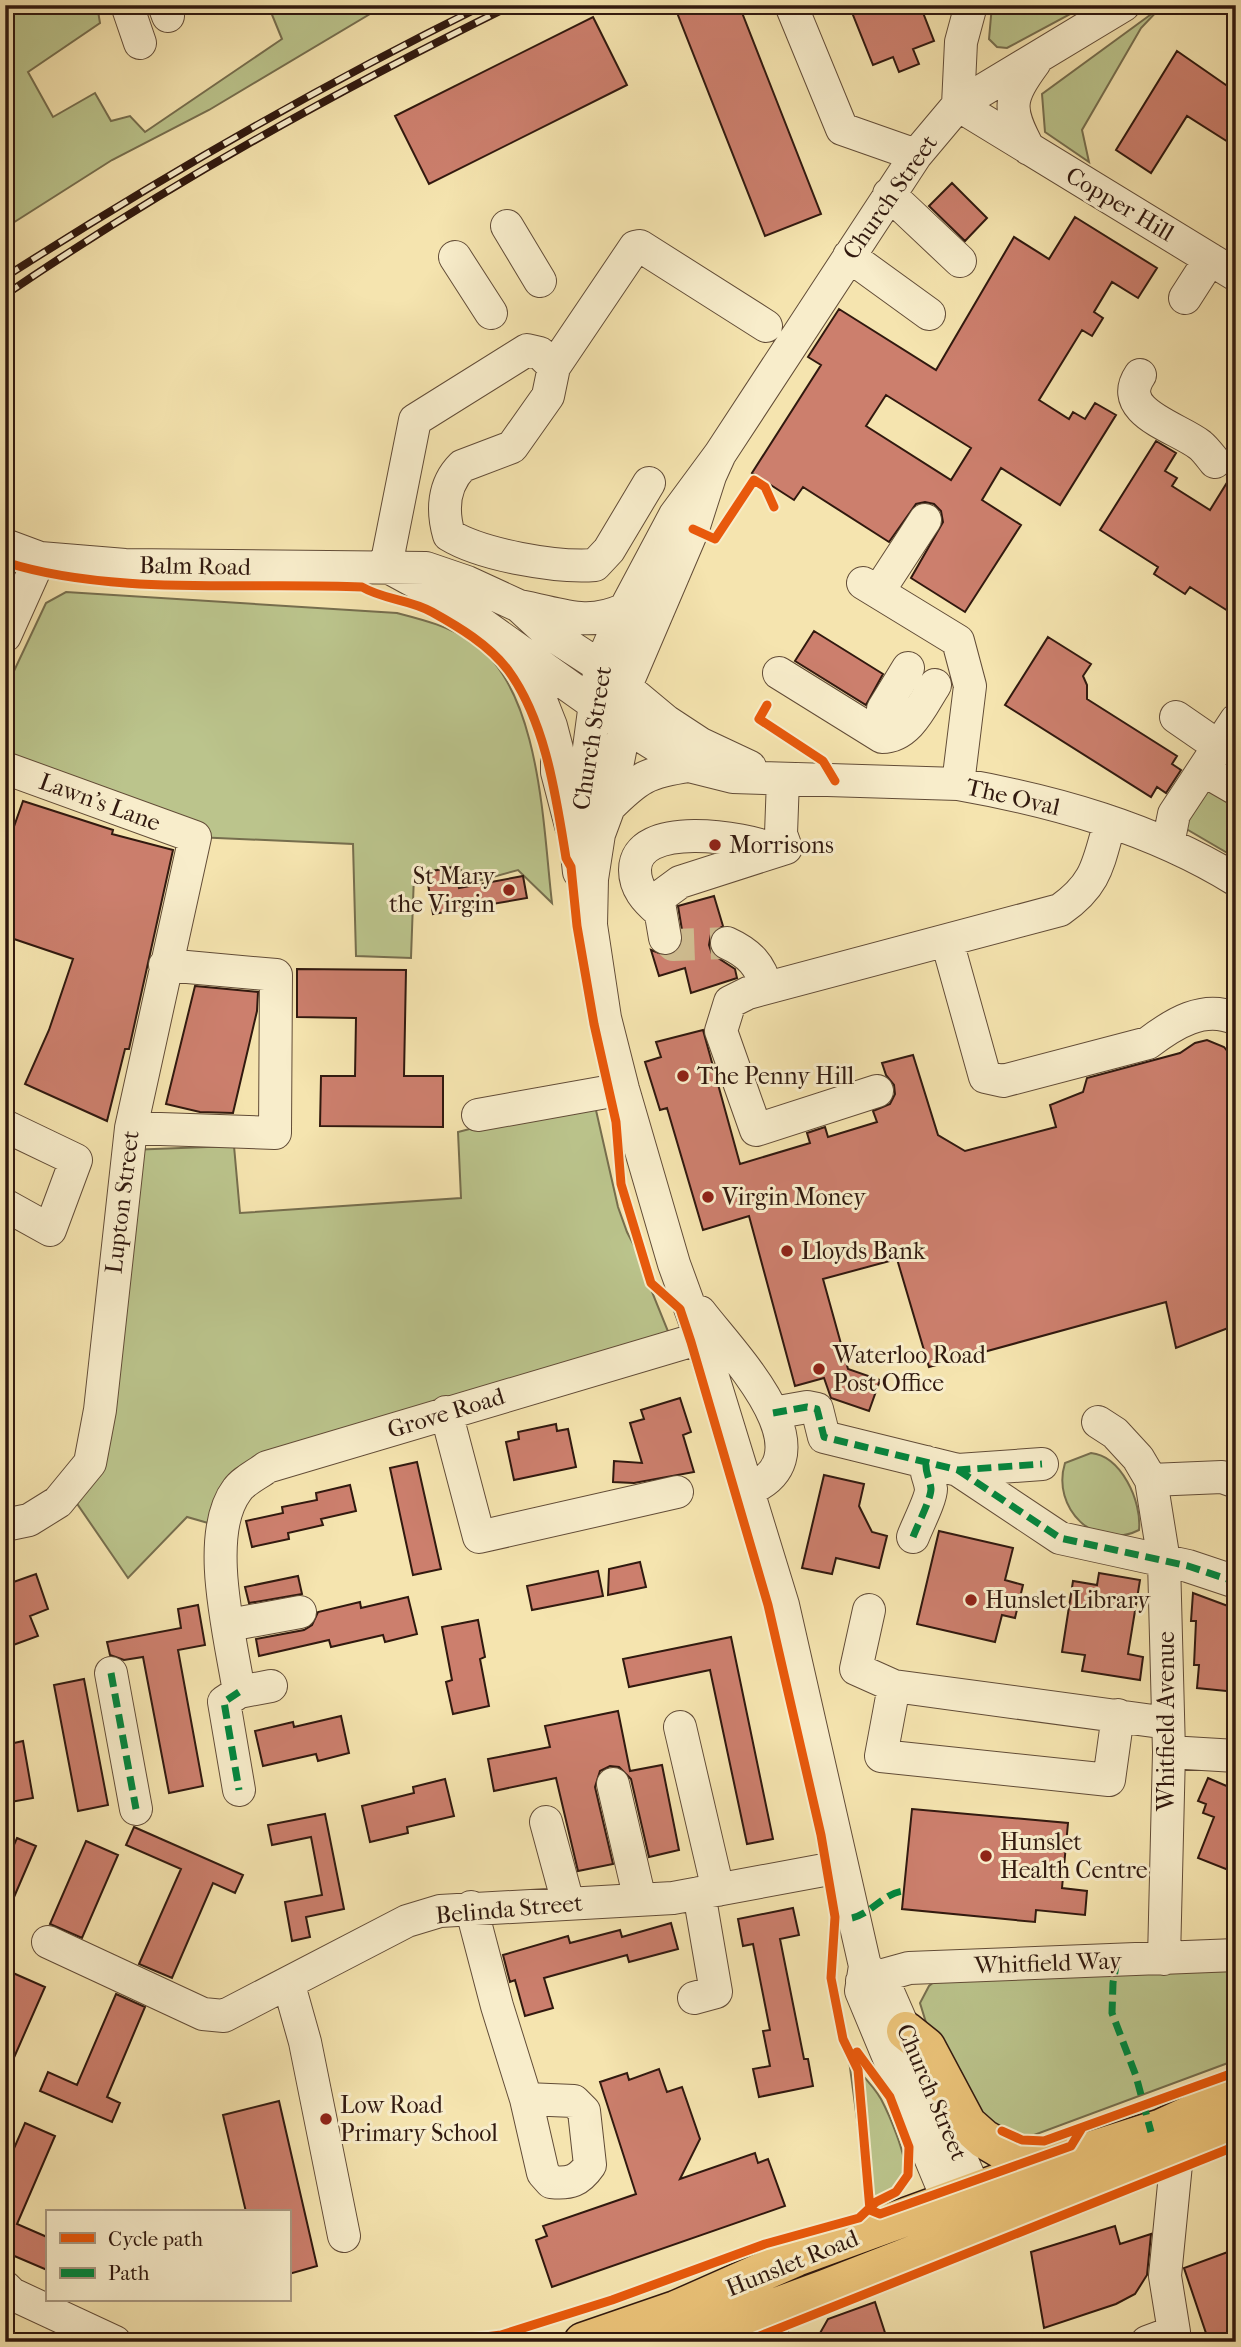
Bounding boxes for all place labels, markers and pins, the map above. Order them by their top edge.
place label: Morrisons [729,831,834,859]
marker: Morrisons [707,837,723,853]
place label: St Mary the Virgin [389,862,496,918]
marker: St Mary the Virgin [501,882,517,898]
place label: The Penny Hill [697,1062,855,1090]
marker: The Penny Hill [675,1068,691,1084]
place label: Virgin Money [721,1183,867,1211]
marker: Virgin Money [700,1189,716,1205]
place label: Lloyds Bank [801,1237,926,1265]
marker: Lloyds Bank [779,1243,795,1259]
place label: Waterloo Road Post Office [832,1341,987,1397]
marker: Waterloo Road Post Office [811,1361,827,1377]
place label: Hunslet Library [985,1586,1151,1614]
marker: Hunslet Library [963,1592,979,1608]
place label: Hunslet Health Centre [1000,1828,1148,1884]
marker: Hunslet Health Centre [978,1848,994,1864]
place label: Low Road Primary School [340,2091,498,2147]
marker: Low Road Primary School [318,2111,334,2127]

